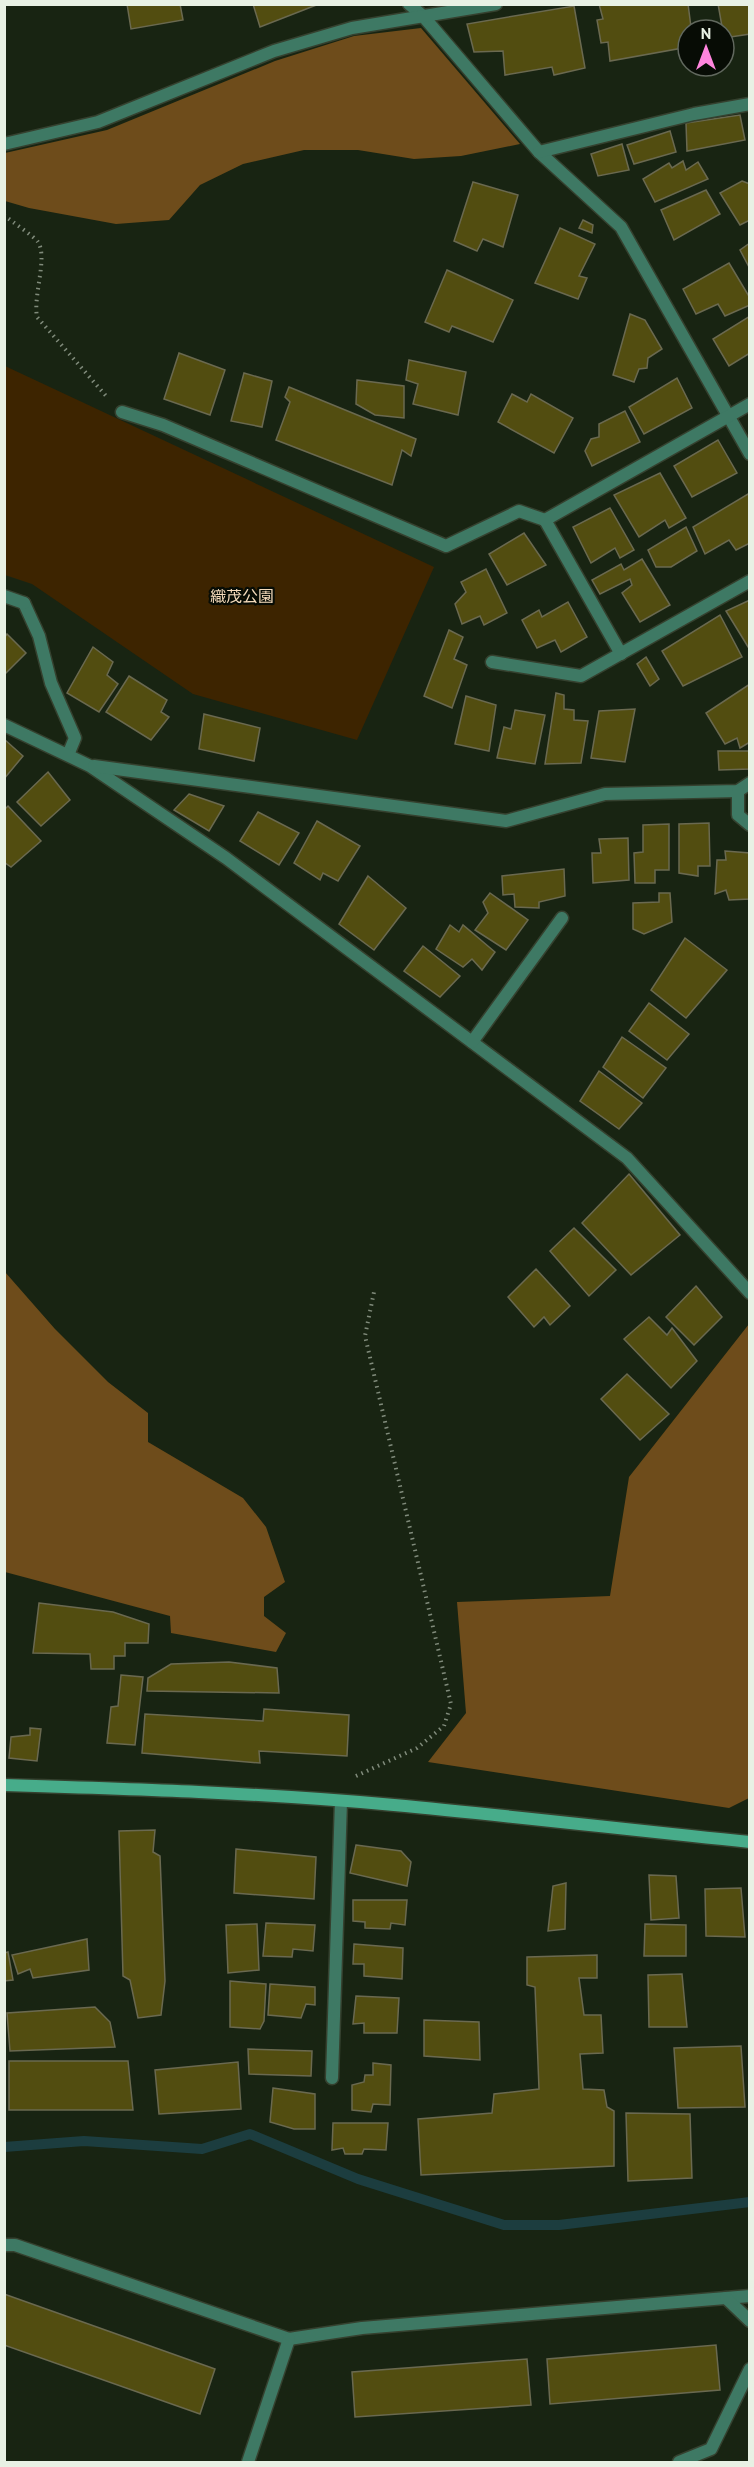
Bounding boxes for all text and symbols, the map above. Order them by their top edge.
north arrow [676,18,736,78]
text: N [701,23,711,43]
park label: 織茂公園 [210,586,274,606]

